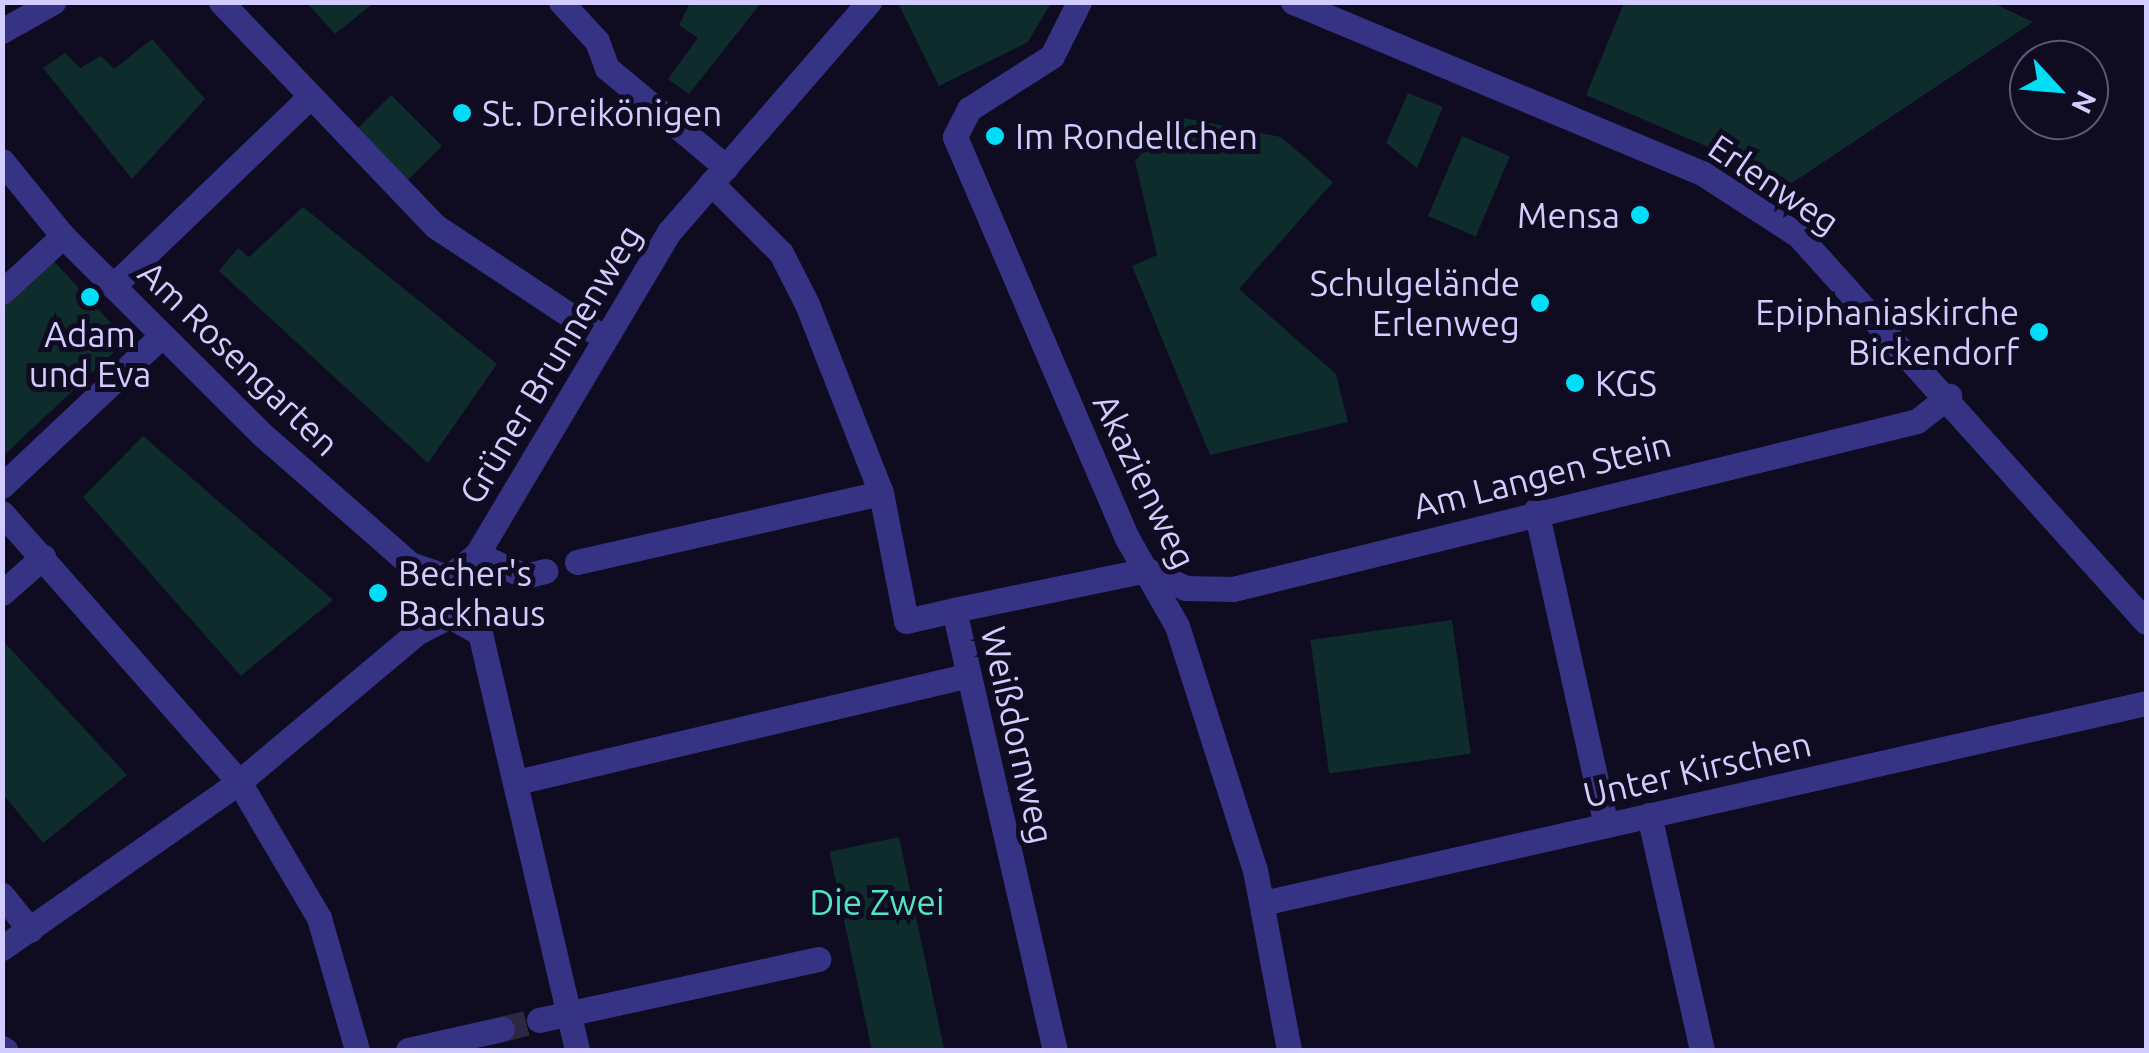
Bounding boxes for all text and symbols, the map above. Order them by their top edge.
north arrow [2009,40,2109,140]
text: N [2066,86,2103,119]
place label: St. Dreikönigen [482,92,722,134]
marker: St. Dreikönigen [451,102,473,124]
place label: Im Rondellchen [1015,115,1258,157]
marker: Im Rondellchen [984,125,1006,147]
street label: Erlenweg [1701,125,1847,243]
place label: Mensa [1517,194,1620,236]
marker: Mensa [1629,204,1651,226]
street label: Grüner Brunnenweg [450,217,650,511]
street label: Am Rosengarten [130,252,348,464]
place label: Schulgelände Erlenweg [1310,262,1520,344]
marker: Adam und Eva [79,286,101,308]
place label: Epiphaniaskirche Bickendorf [1755,291,2019,373]
marker: Schulgelände Erlenweg [1529,292,1551,314]
place label: Adam und Eva [29,313,151,395]
marker: Epiphaniaskirche Bickendorf [2028,321,2050,343]
place label: KGS [1595,362,1657,404]
marker: KGS [1564,372,1586,394]
street label: Akazienweg [1085,387,1205,575]
street label: Am Langen Stein [1409,423,1675,527]
place label: Becher's Backhaus [398,552,545,634]
marker: Becher's Backhaus [367,582,389,604]
street label: Weißdornweg [973,622,1063,848]
street label: Unter Kirschen [1579,722,1815,816]
park label: Die Zwei [810,881,944,923]

